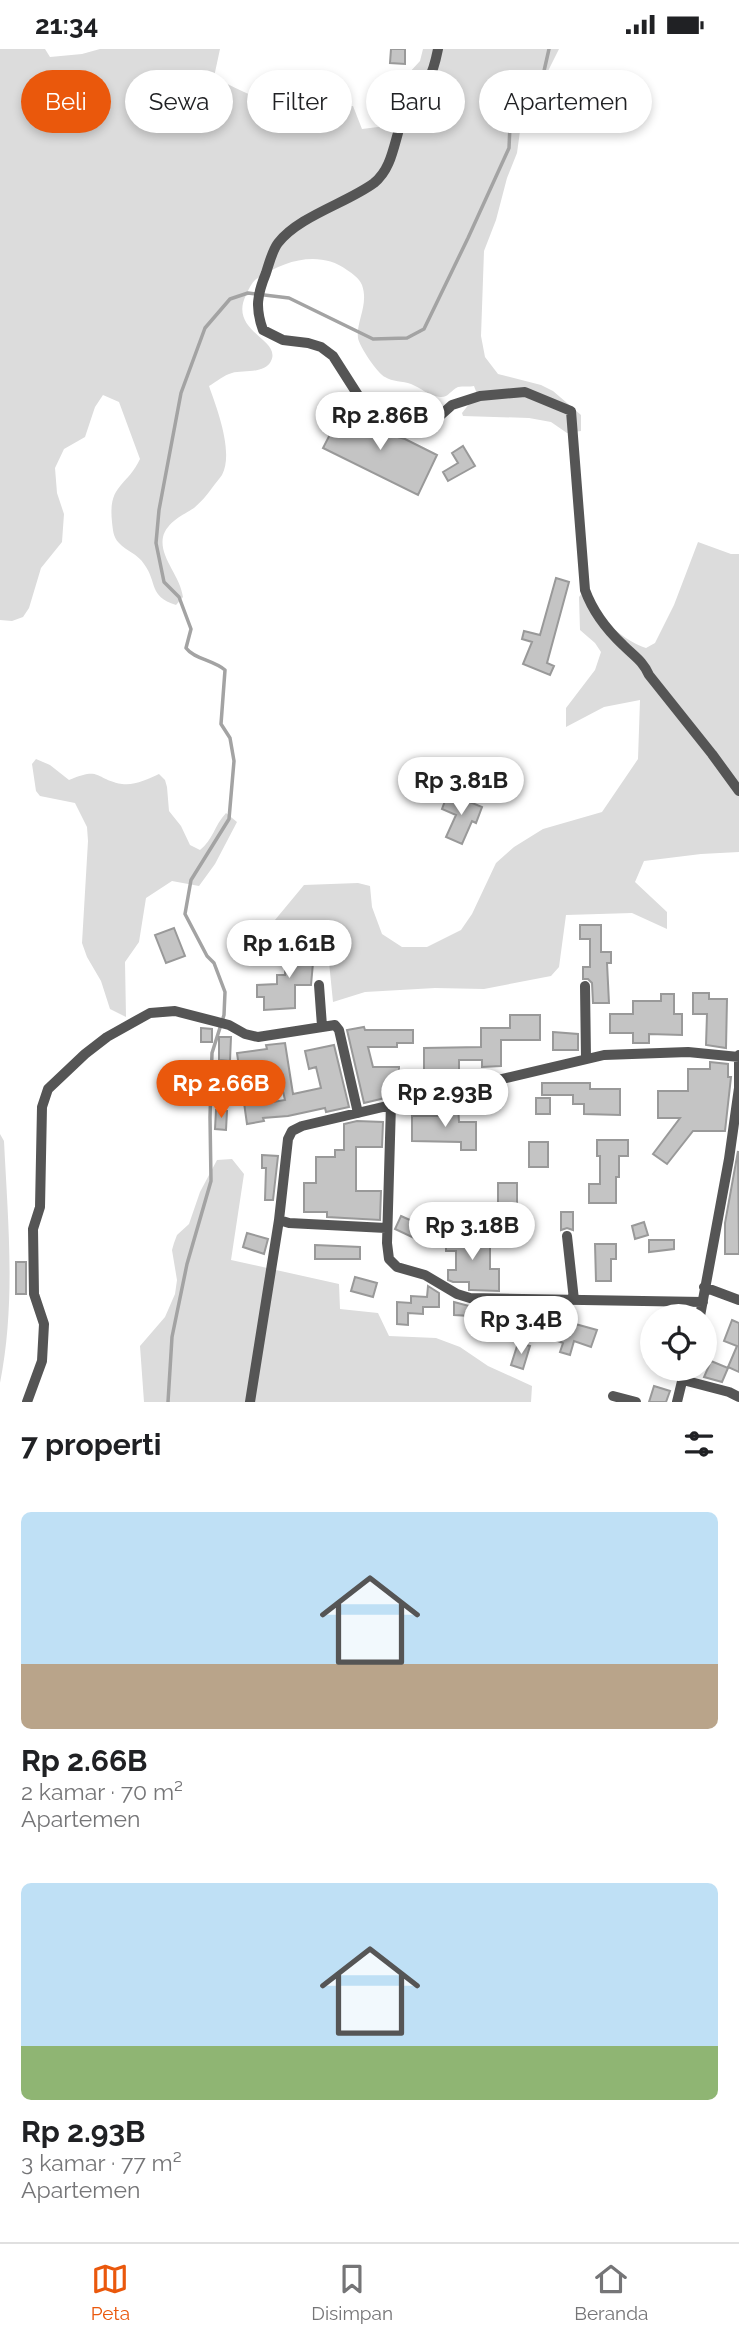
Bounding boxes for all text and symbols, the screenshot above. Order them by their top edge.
text: 21:34 [35,10,98,40]
chip: Beli [21,70,111,133]
chip: Sewa [125,70,233,133]
chip: Filter [247,70,352,133]
chip: Baru [366,70,465,133]
chip: Apartemen [479,70,652,133]
pin: Rp 2.86B [308,393,452,452]
text: Rp 2.86B [332,401,428,428]
pin: Rp 3.81B [389,757,533,817]
text: Rp 3.81B [414,766,508,793]
pin: Rp 1.61B [217,921,361,980]
text: Rp 1.61B [243,929,335,956]
pin: Rp 2.66B [149,1061,293,1120]
text: Rp 2.66B [173,1069,270,1096]
pin: Rp 2.93B [373,1069,517,1129]
text: Rp 2.93B [397,1078,493,1105]
pin: Rp 3.18B [400,1203,544,1262]
text: Rp 3.18B [425,1211,519,1238]
pin: Rp 3.4B [456,1297,586,1356]
map controls [640,1304,717,1381]
button: locate [640,1304,717,1381]
text: Rp 3.4B [480,1305,562,1332]
icon: filters [680,1425,718,1463]
text: 7 properti [21,1427,161,1462]
icon: home [307,1557,433,1683]
text: Rp 2.66B [21,1743,148,1778]
text: 2 kamar · 70 m² [21,1778,183,1805]
text: Apartemen [21,1805,140,1832]
icon: home [307,1928,433,2054]
text: Rp 2.93B [21,2114,146,2149]
text: 3 kamar · 77 m² [21,2149,182,2176]
text: Apartemen [21,2176,140,2203]
tab: Peta [91,2260,130,2324]
tab: Disimpan [311,2260,393,2324]
tab: Beranda [574,2260,648,2324]

